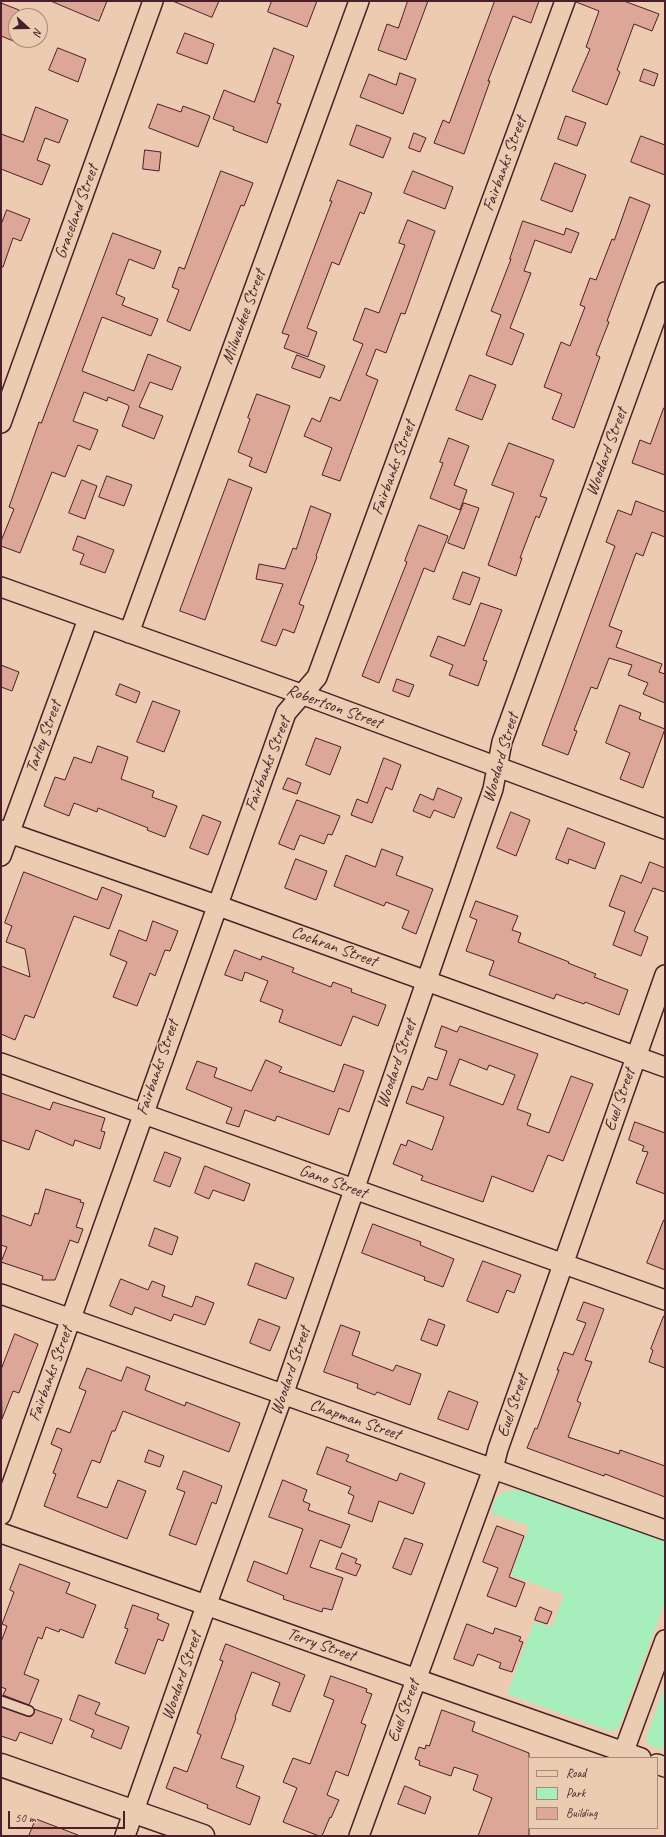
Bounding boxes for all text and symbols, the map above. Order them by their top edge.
north arrow [8,8,48,48]
text: N [31,26,46,38]
street label: Fairbanks Street [478,114,532,214]
street label: Graceland Street [51,162,103,262]
street label: Milwaukee Street [218,267,270,367]
street label: Woodard Street [582,405,632,499]
street label: Fairbanks Street [367,418,421,518]
street label: Robertson Street [283,680,385,734]
street label: Tarley Street [22,698,66,776]
street label: Woodard Street [479,711,523,805]
street label: Fairbanks Street [241,714,295,814]
street label: Cochran Street [288,922,380,972]
street label: Woodard Street [372,1017,422,1111]
street label: Fairbanks Street [132,1018,184,1118]
street label: Euel Street [600,1066,640,1134]
street label: Gano Street [296,1160,370,1204]
street label: Fairbanks Street [24,1324,78,1424]
street label: Woodard Street [266,1324,316,1418]
street label: Euel Street [493,1372,533,1440]
street label: Chapman Street [307,1395,403,1445]
street label: Terry Street [284,1624,358,1666]
street label: Woodard Street [157,1629,207,1723]
street label: Euel Street [383,1677,425,1745]
legend [528,1757,658,1829]
text: Road [566,1765,586,1781]
text: Park [566,1785,585,1801]
scale bar [10,1803,127,1829]
text: Building [566,1805,598,1821]
text: 50 m [15,1810,35,1826]

